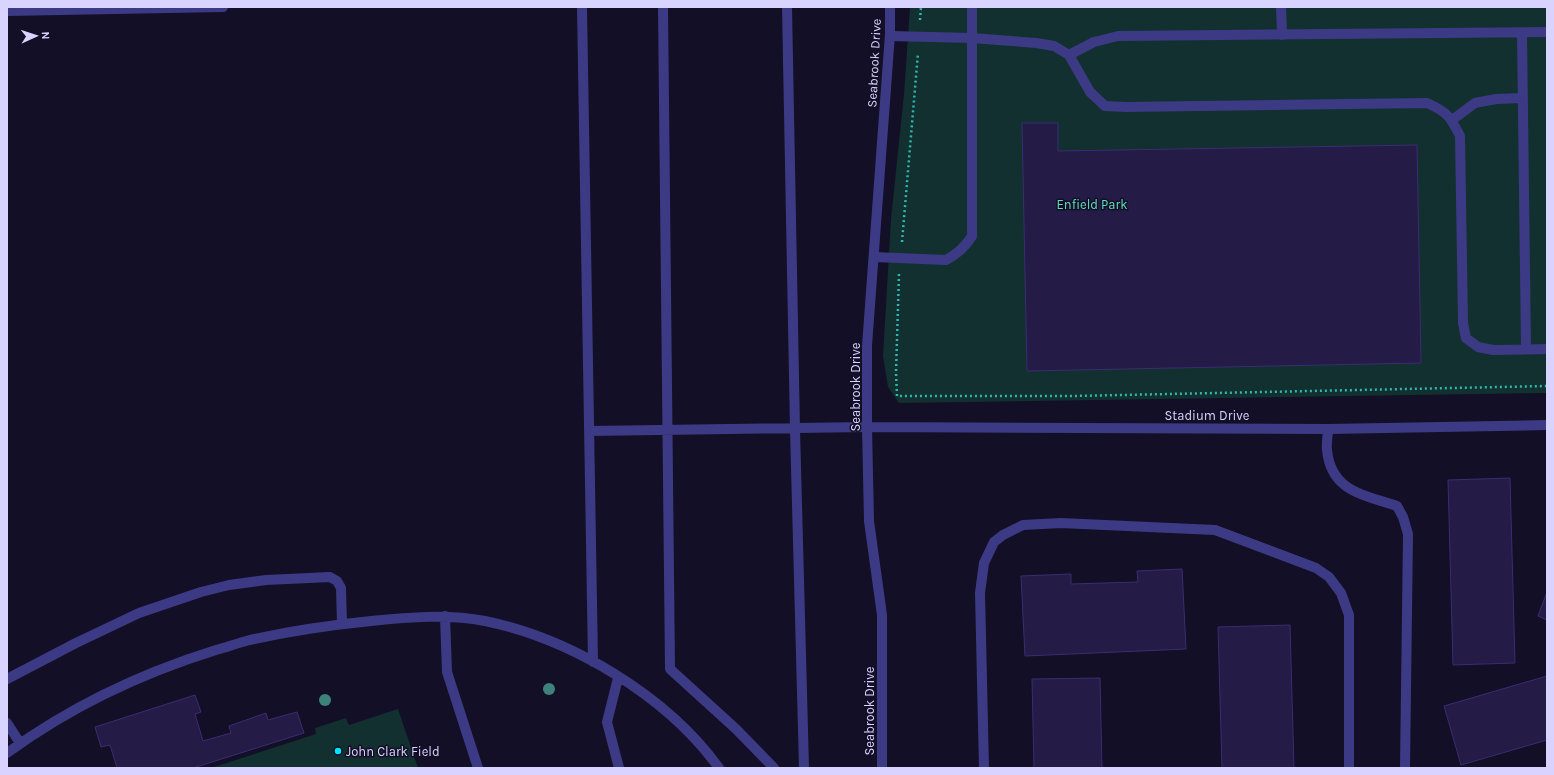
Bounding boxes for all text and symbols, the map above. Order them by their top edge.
north arrow [16,16,56,56]
street label: Seabrook Drive [864,18,884,108]
text: N [39,31,52,40]
park label: Enfield Park [1057,197,1127,212]
street label: Seabrook Drive [848,342,863,432]
street label: Stadium Drive [1165,408,1250,423]
street label: Seabrook Drive [862,666,877,756]
place label: John Clark Field [346,744,440,759]
marker: John Clark Field [333,746,343,756]

